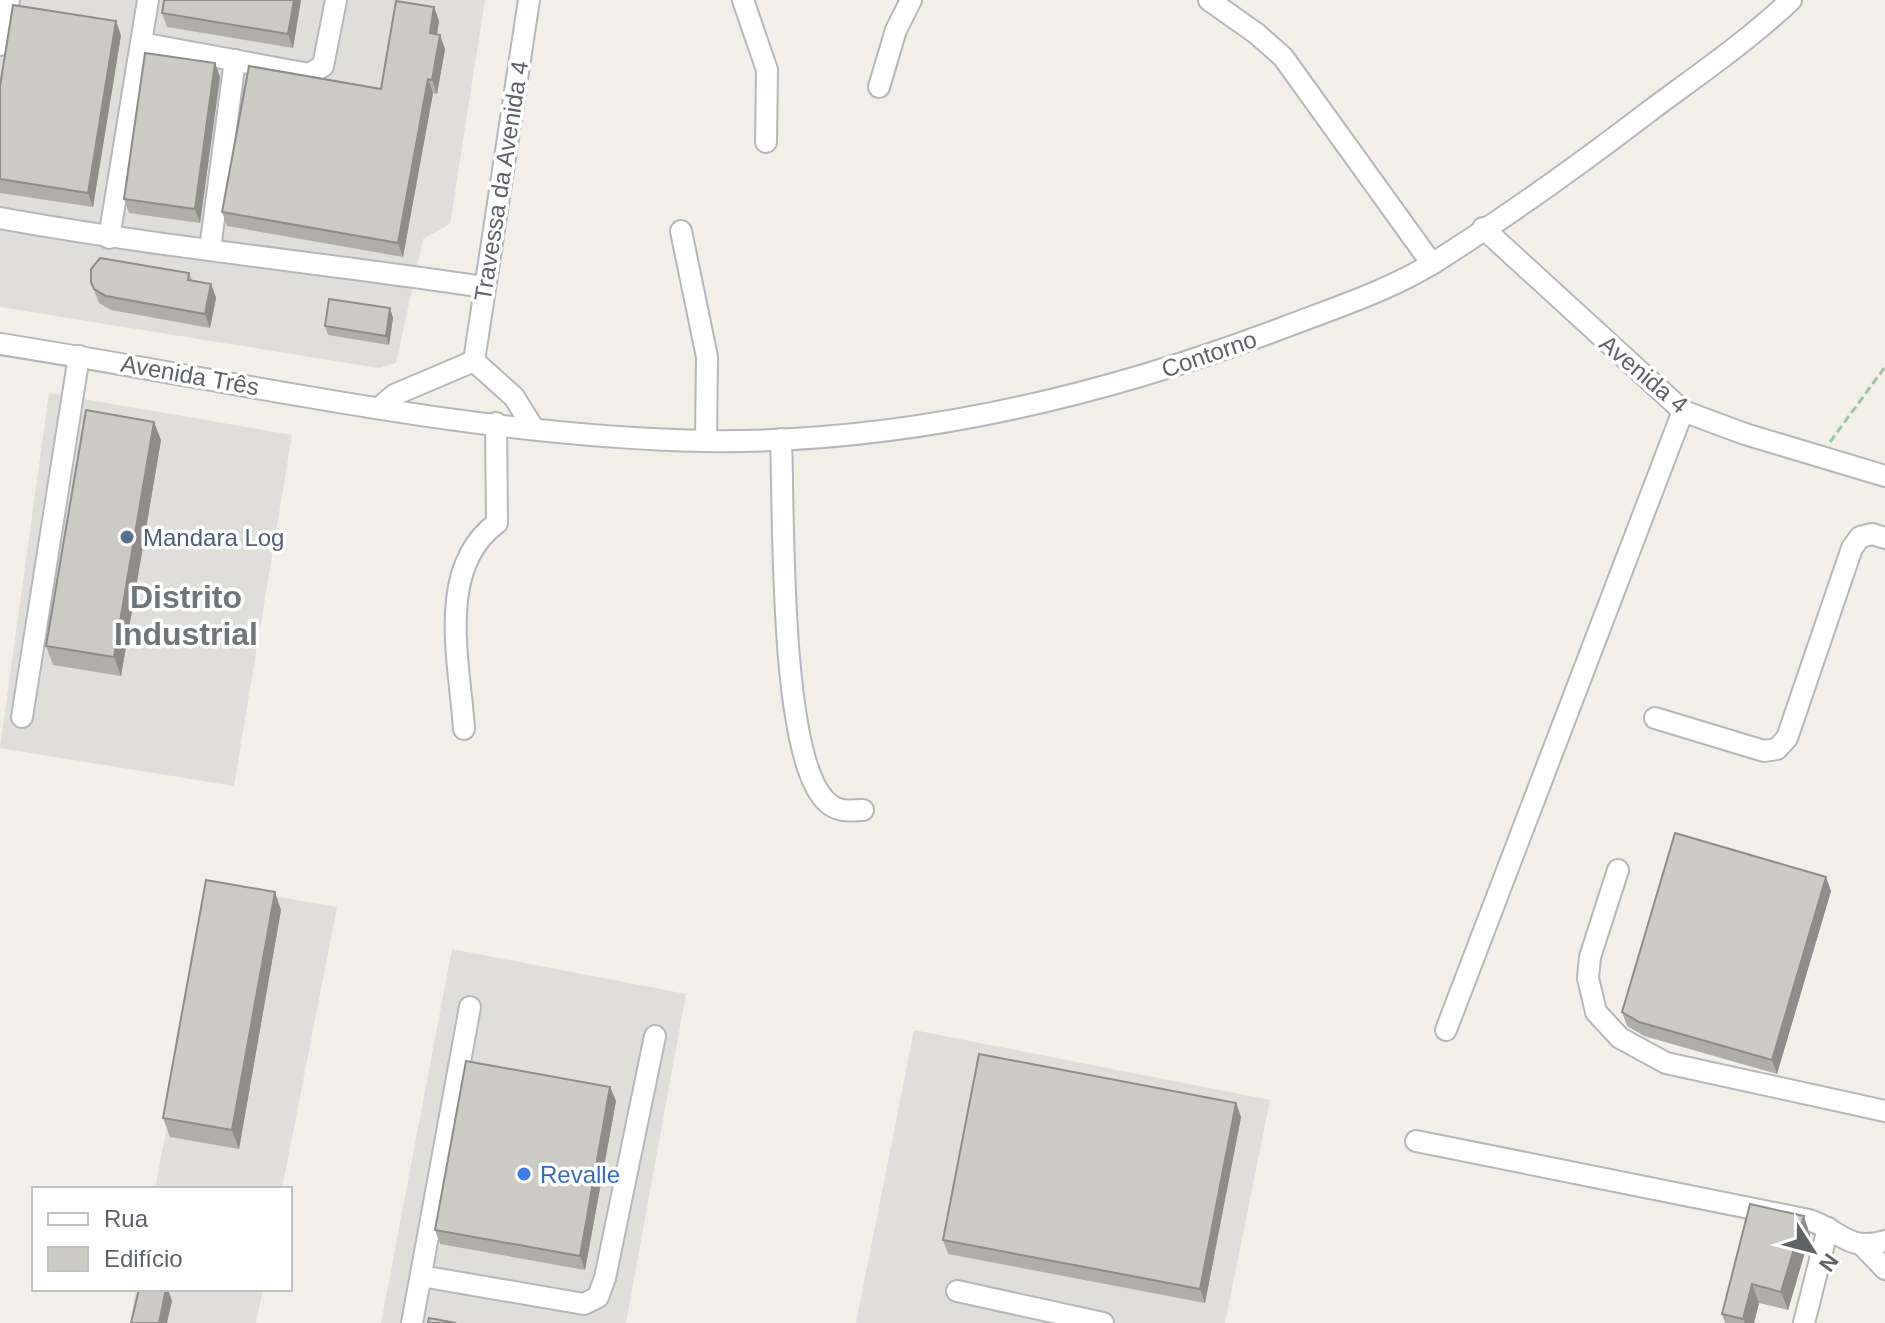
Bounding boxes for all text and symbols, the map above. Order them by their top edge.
street label: Travessa da Avenida 4 [469,59,533,303]
street label: Contorno [1158,325,1260,383]
street label: Avenida 4 [1595,329,1693,419]
street label: Avenida Três [119,350,261,400]
place label: Mandara Log [143,524,284,551]
marker: Mandara Log [118,528,136,546]
district label: Distrito Industrial [114,579,258,652]
place label: Revalle [540,1161,620,1188]
marker: Revalle [515,1165,533,1183]
legend [32,1187,292,1291]
text: Rua [104,1205,149,1232]
north arrow [1773,1211,1853,1291]
text: Edifício [104,1245,183,1272]
text: N [1814,1249,1844,1276]

